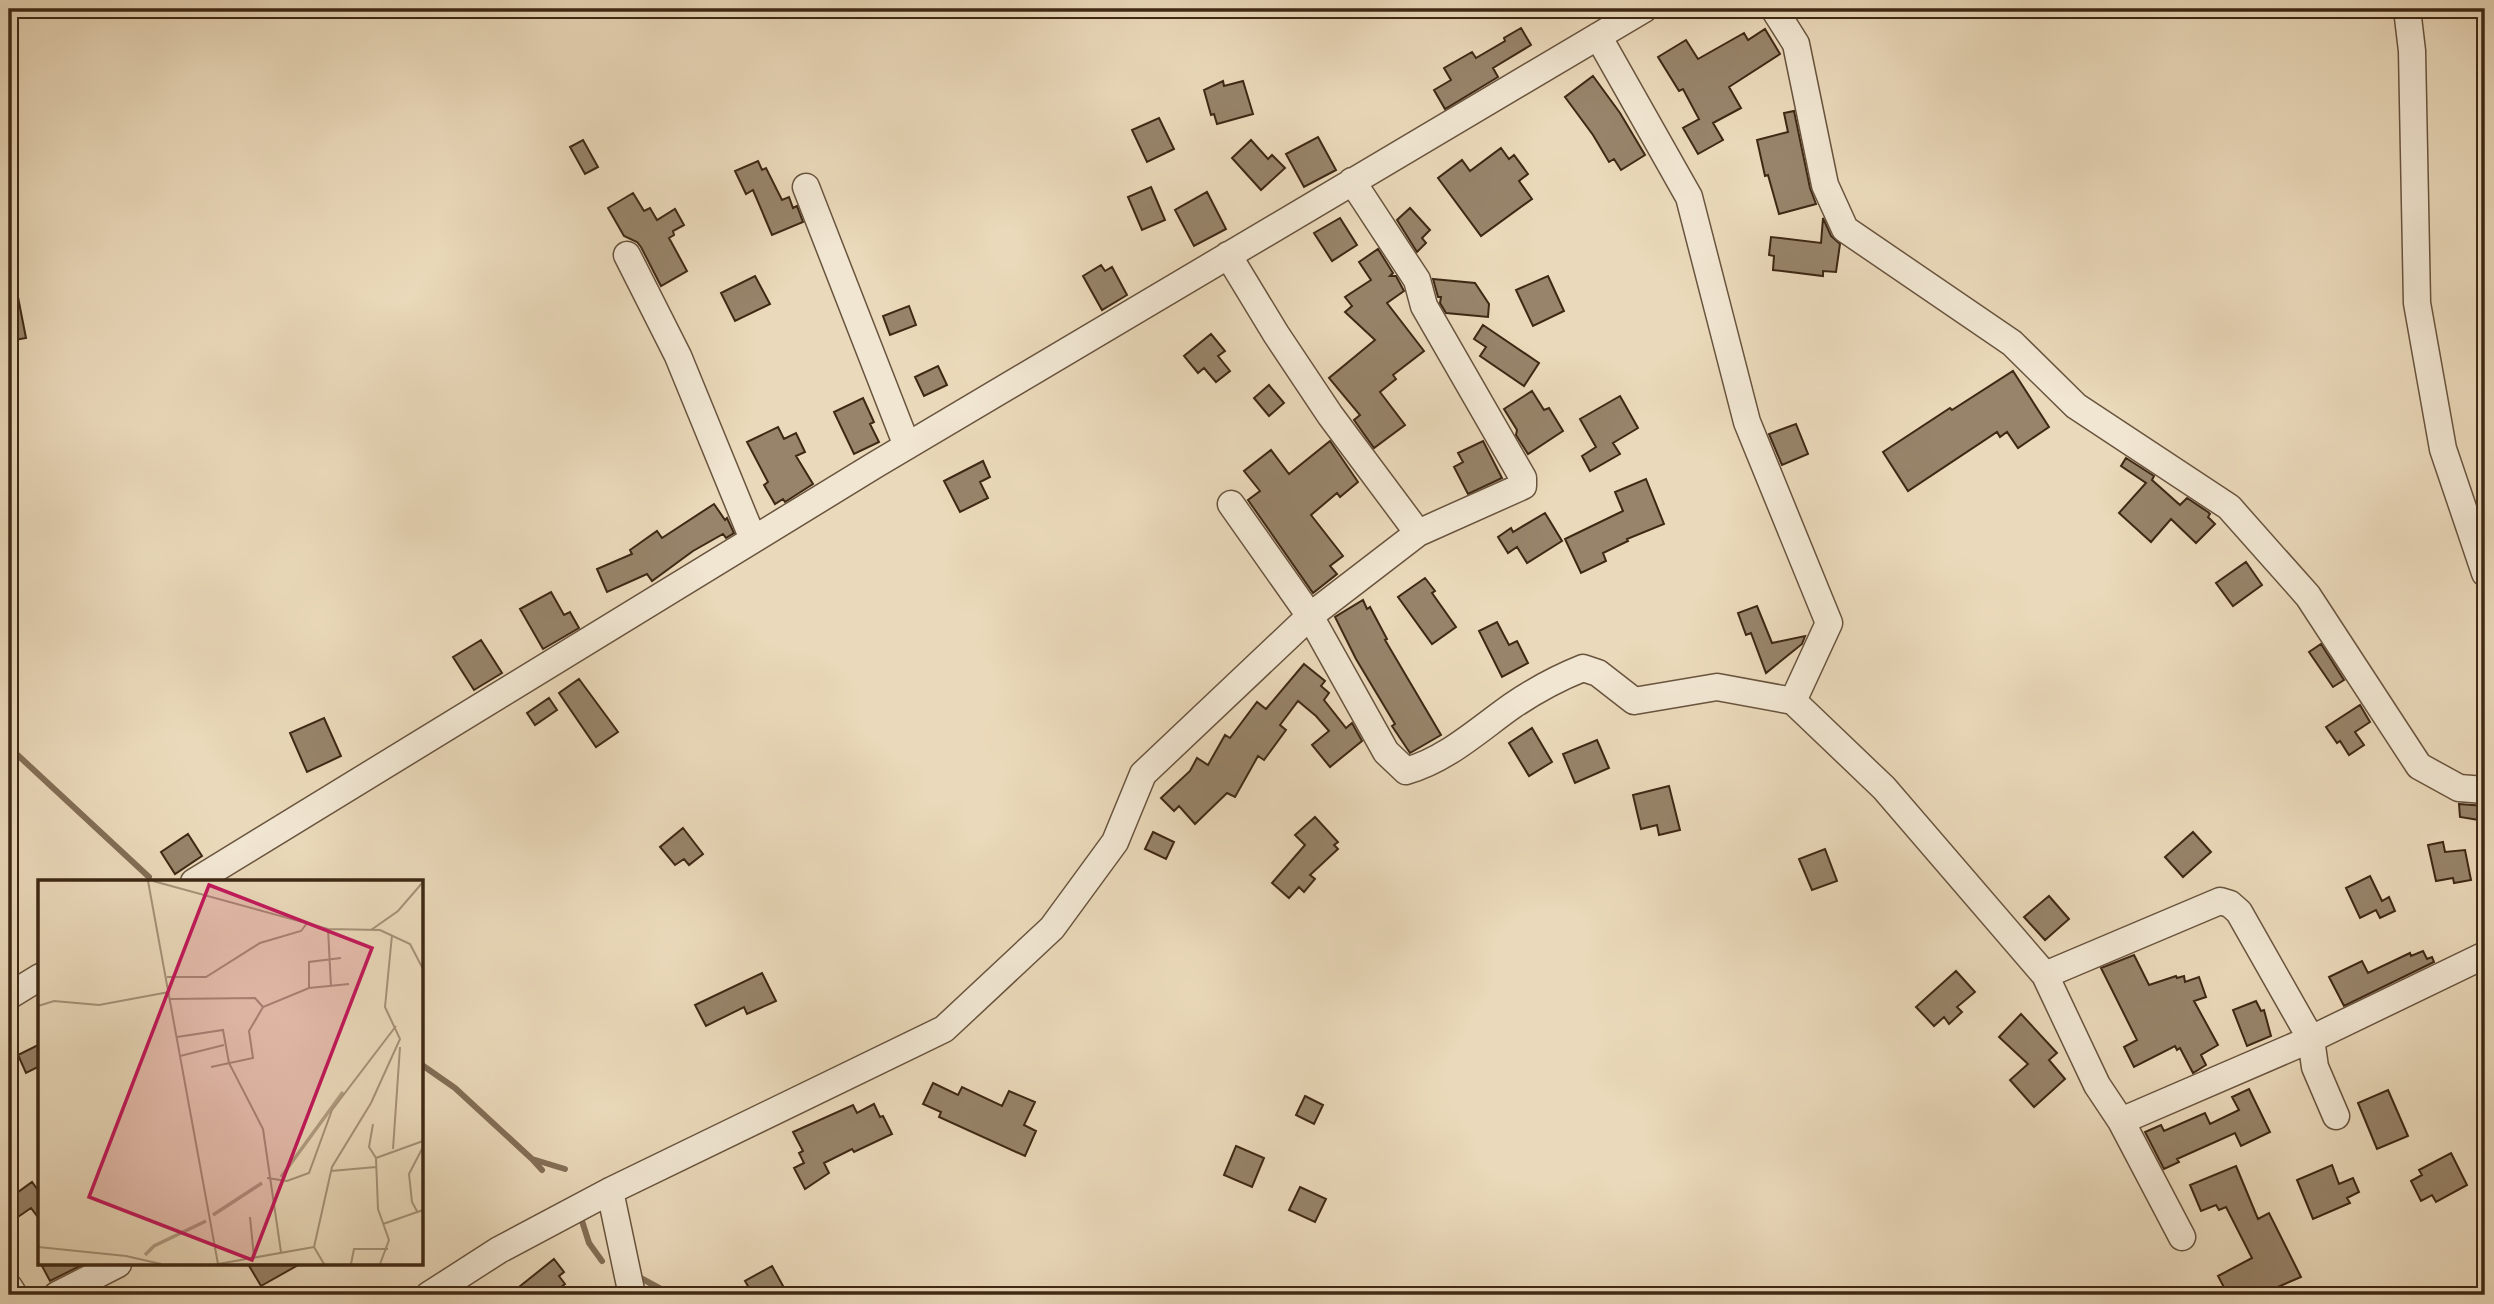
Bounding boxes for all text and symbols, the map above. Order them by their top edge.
inset map [38,880,424,1266]

